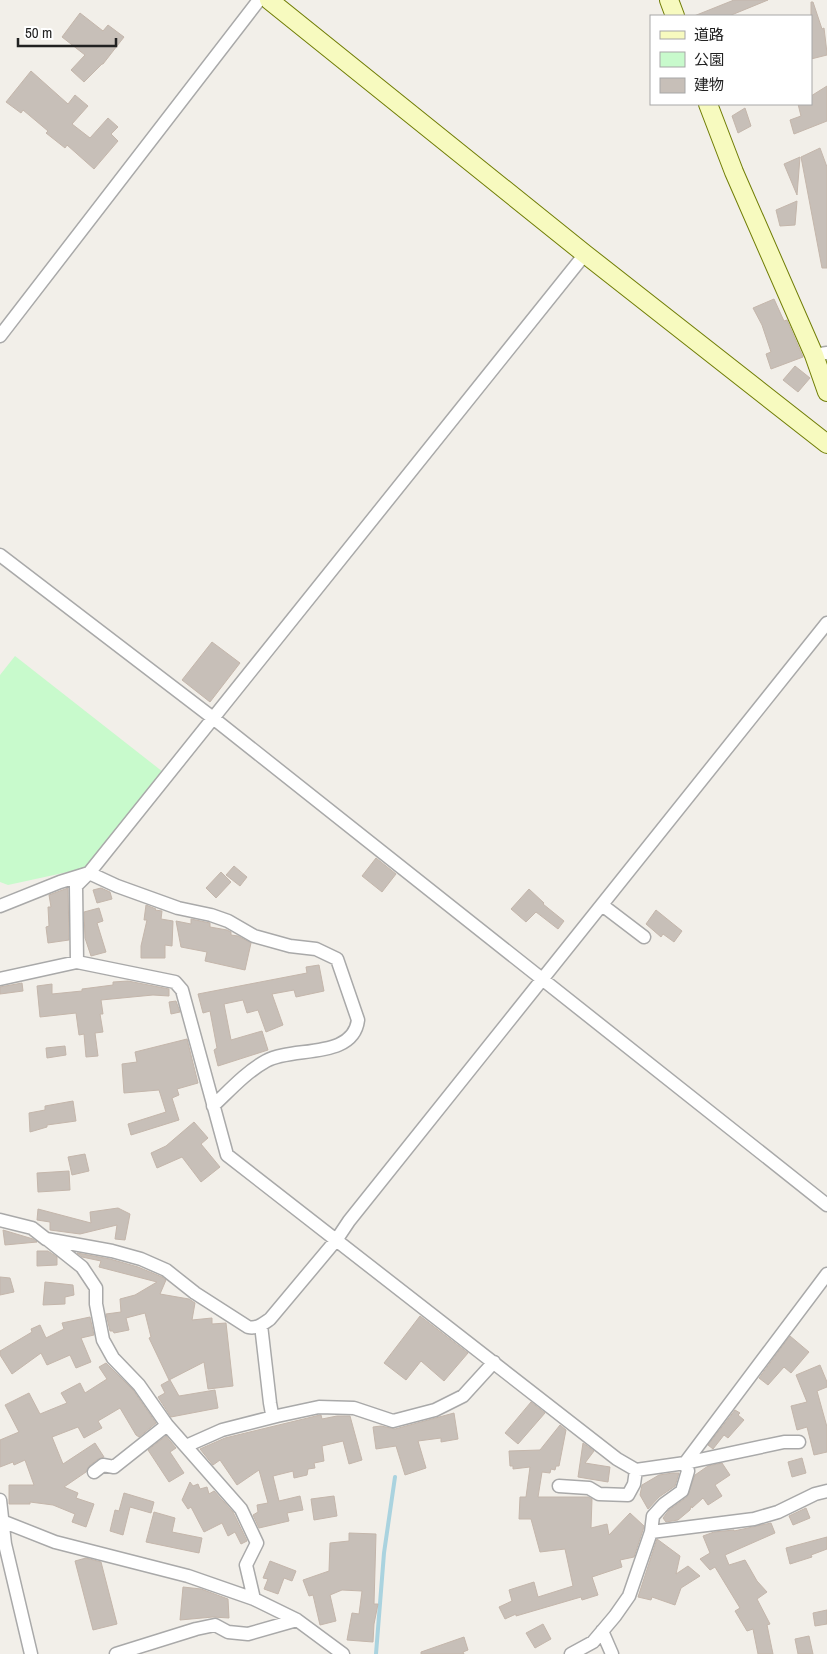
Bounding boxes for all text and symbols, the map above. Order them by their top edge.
scale bar [18,15,115,47]
legend [650,15,812,105]
text: 50 m [25,22,52,43]
text: 道路 [694,24,724,45]
text: 公園 [694,49,724,70]
text: 建物 [694,74,724,95]

